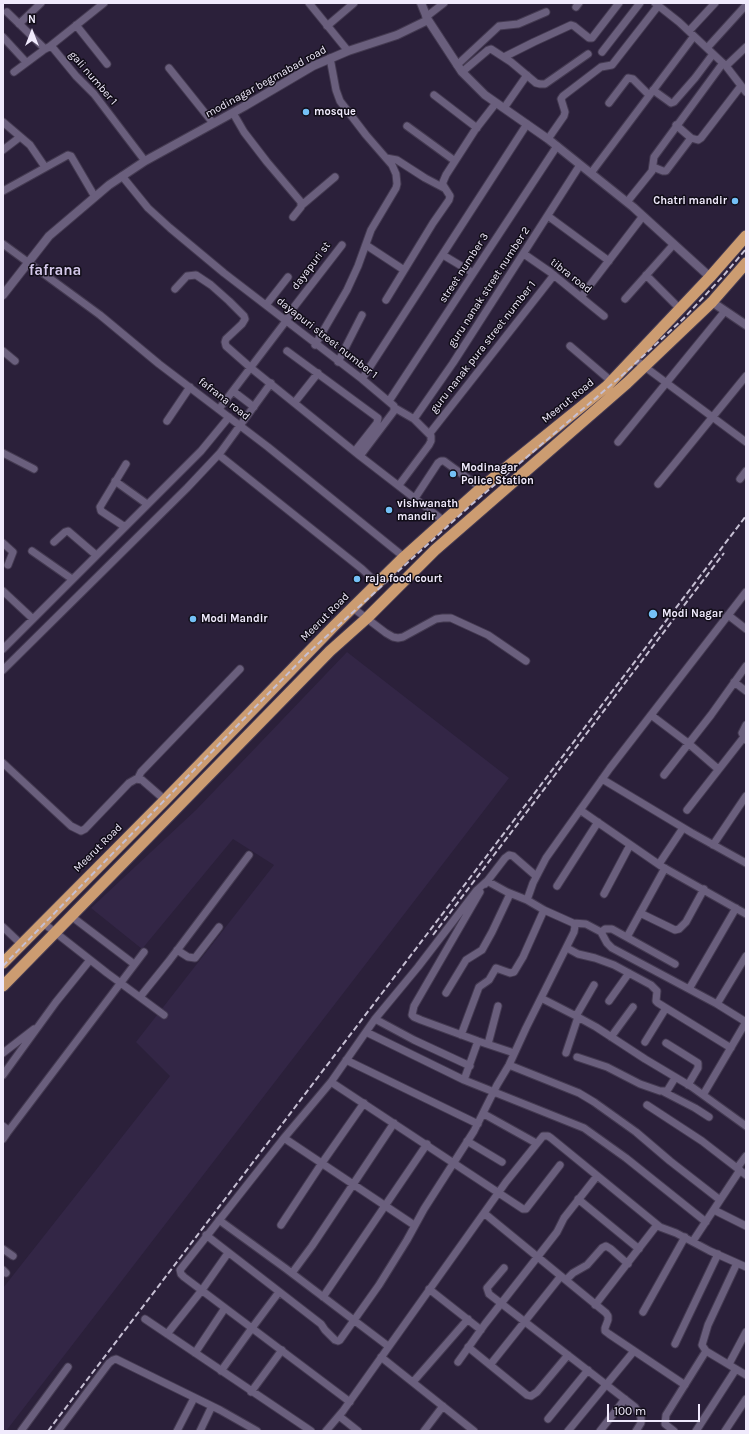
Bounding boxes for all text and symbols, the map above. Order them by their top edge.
north arrow [12,12,52,52]
text: N [28,13,36,26]
street label: modinagar begmabad road [203,43,329,121]
street label: gali number 1 [66,48,120,108]
place label: mosque [314,105,356,119]
marker: mosque [301,107,311,117]
place label: Chatri mandir [653,194,727,208]
marker: Chatri mandir [730,196,740,206]
street label: guru nanak street number 2 [445,224,533,350]
street label: street number 3 [436,231,492,305]
street label: dayapuri st [289,239,333,293]
street label: tibra road [548,256,594,296]
district label: fafrana [29,262,81,280]
street label: guru nanak pura street number 1 [427,278,539,416]
street label: dayapuri street number 1 [274,294,380,382]
street label: fafrana road [196,375,252,423]
street label: Meerut Road [539,376,597,426]
place label: Modinagar Police Station [461,461,534,487]
marker: Modinagar Police Station [448,469,458,479]
place label: vishwanath mandir [397,497,458,523]
marker: vishwanath mandir [384,505,394,515]
place label: raja food court [365,572,442,586]
marker: raja food court [352,574,362,584]
street label: Meerut Road [298,590,352,644]
place label: Modi Nagar [662,607,722,621]
marker: Modi Nagar [647,608,659,620]
place label: Modi Mandir [201,612,268,626]
marker: Modi Mandir [188,614,198,624]
street label: Meerut Road [71,821,125,875]
scale bar [609,1396,702,1422]
text: 100 m [614,1404,646,1418]

